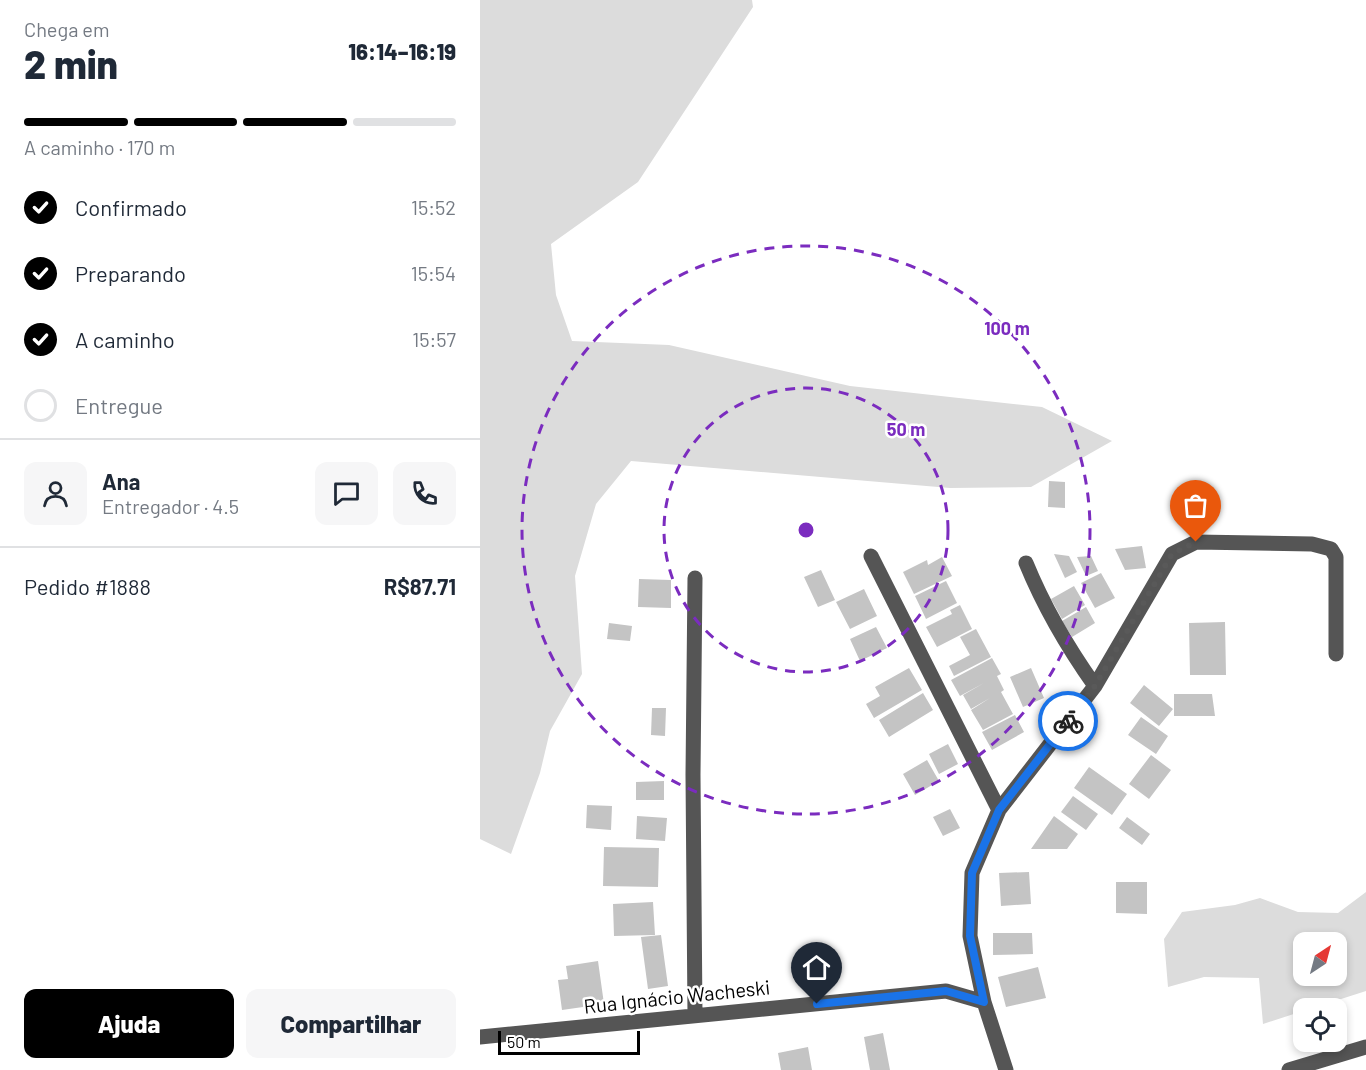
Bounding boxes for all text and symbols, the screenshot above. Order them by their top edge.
text: Chega em [24,17,110,41]
text: 16:14–16:19 [348,38,456,64]
text: 2 min [24,40,118,87]
text: A caminho · 170 m [24,135,175,159]
icon: check [24,191,57,224]
text: Confirmado [75,194,187,220]
text: 15:52 [411,195,456,219]
icon: check [24,257,57,290]
text: Preparando [75,260,186,286]
text: 15:54 [411,261,456,285]
text: 100 m [984,317,1030,339]
icon: check [24,323,57,356]
text: A caminho [75,326,175,352]
text: 15:57 [412,327,456,351]
text: Entregue [75,392,163,418]
text: 50 m [887,418,925,440]
button: person [24,462,87,525]
button: chat [315,462,378,525]
button: phone [393,462,456,525]
text: Ana [102,468,140,494]
pin [1170,480,1221,542]
icon: bag [1179,489,1212,522]
text: Entregador · 4.5 [102,494,239,518]
centre of rings [796,520,816,540]
text: Pedido #1888 [24,573,151,599]
text: R$87.71 [384,573,456,599]
courier [1038,691,1098,751]
icon: bike [1052,705,1085,738]
north arrow [1293,932,1347,986]
map controls [1293,932,1347,1052]
pin [791,942,842,1004]
icon: home [800,951,833,984]
street label: Rua Ignácio Wacheski [582,974,771,1018]
button: Ajuda [24,989,234,1058]
button: Compartilhar [246,989,456,1058]
button: locate [1293,998,1347,1052]
scale bar [498,1028,640,1056]
text: 50 m [507,1032,541,1051]

